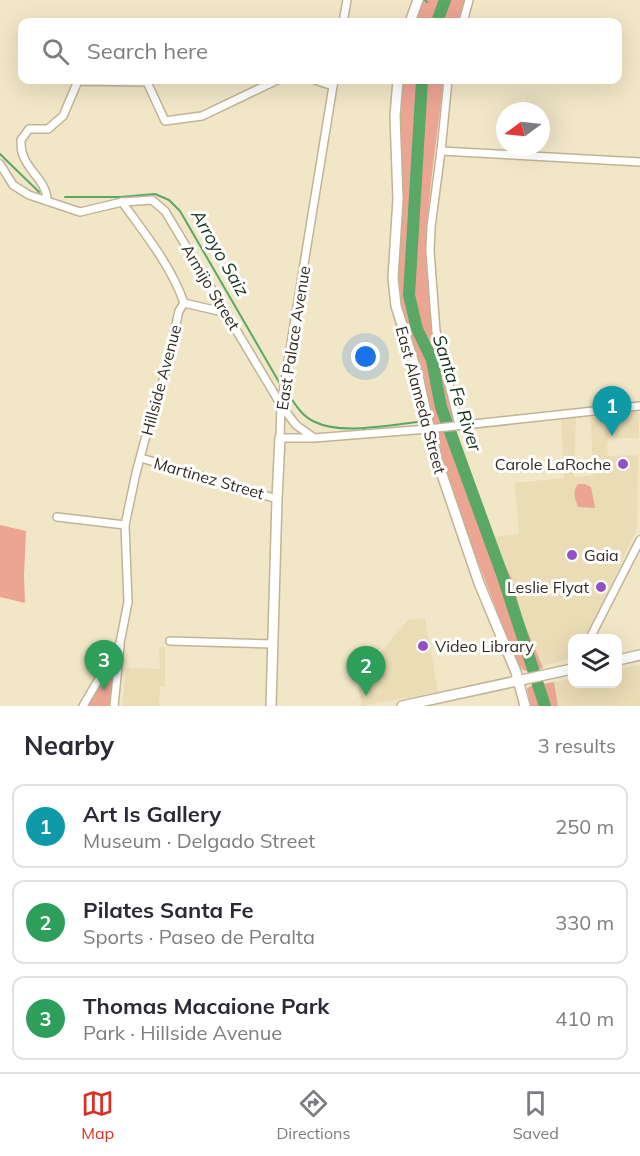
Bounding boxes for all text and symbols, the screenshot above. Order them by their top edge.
search box [18,18,622,84]
icon: search [39,35,72,68]
text: Search here [87,37,208,65]
north arrow [496,102,550,156]
water label: Arroyo Saiz [186,204,255,301]
street label: Armijo Street [178,240,245,334]
street label: East Palace Avenue [272,264,314,412]
street label: Hillside Avenue [137,323,185,437]
street label: East Alameda Street [392,324,450,476]
water label: Santa Fe River [428,332,488,455]
your location [351,342,380,371]
pin: 1 [592,386,632,436]
street label: Martinez Street [152,453,267,503]
place label: Carole LaRoche [495,454,611,474]
marker: Carole LaRoche [616,457,630,471]
place label: Gaia [584,545,619,565]
marker: Gaia [565,548,579,562]
place label: Leslie Flyat [507,577,589,597]
marker: Leslie Flyat [594,580,608,594]
map controls [568,634,622,688]
button: layers [568,634,622,688]
place label: Video Library [435,636,534,656]
marker: Video Library [416,639,430,653]
pin: 3 [84,640,124,690]
pin: 2 [346,646,386,696]
text: Nearby [24,729,114,762]
text: 3 results [538,733,616,758]
text: Art Is Gallery [83,800,221,828]
text: 1 [40,814,52,839]
text: 250 m [555,814,614,839]
text: Museum · Delgado Street [83,828,315,853]
text: Pilates Santa Fe [83,896,253,924]
text: 2 [40,910,52,935]
text: 330 m [555,910,614,935]
text: Sports · Paseo de Peralta [83,924,315,949]
text: Thomas Macaione Park [83,992,330,1020]
text: 3 [40,1006,52,1031]
text: 410 m [555,1006,614,1031]
text: Park · Hillside Avenue [83,1020,282,1045]
tab: Map [81,1087,114,1143]
tab: Directions [276,1087,350,1143]
tab: Saved [513,1087,559,1143]

